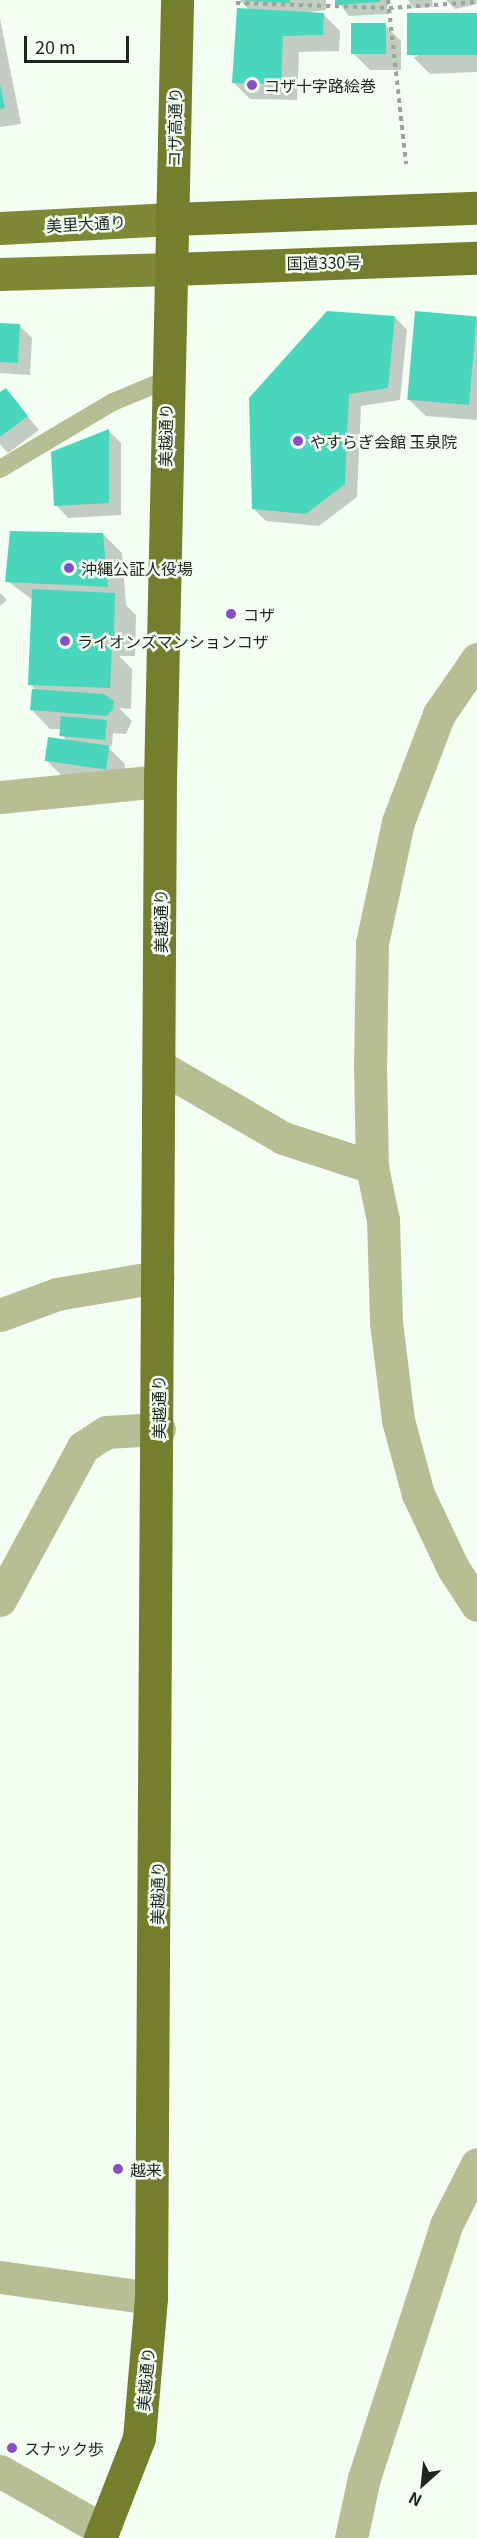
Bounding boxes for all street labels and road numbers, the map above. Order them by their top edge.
street label: コザ高通り [164,87,184,167]
street label: 美里大通り [46,211,126,235]
street label: 国道330号 [287,252,361,272]
street label: 美越通り [155,403,175,467]
street label: 美越通り [150,889,170,953]
street label: 美越通り [148,1375,168,1439]
street label: 美越通り [147,1861,167,1925]
street label: 美越通り [133,2346,157,2412]

